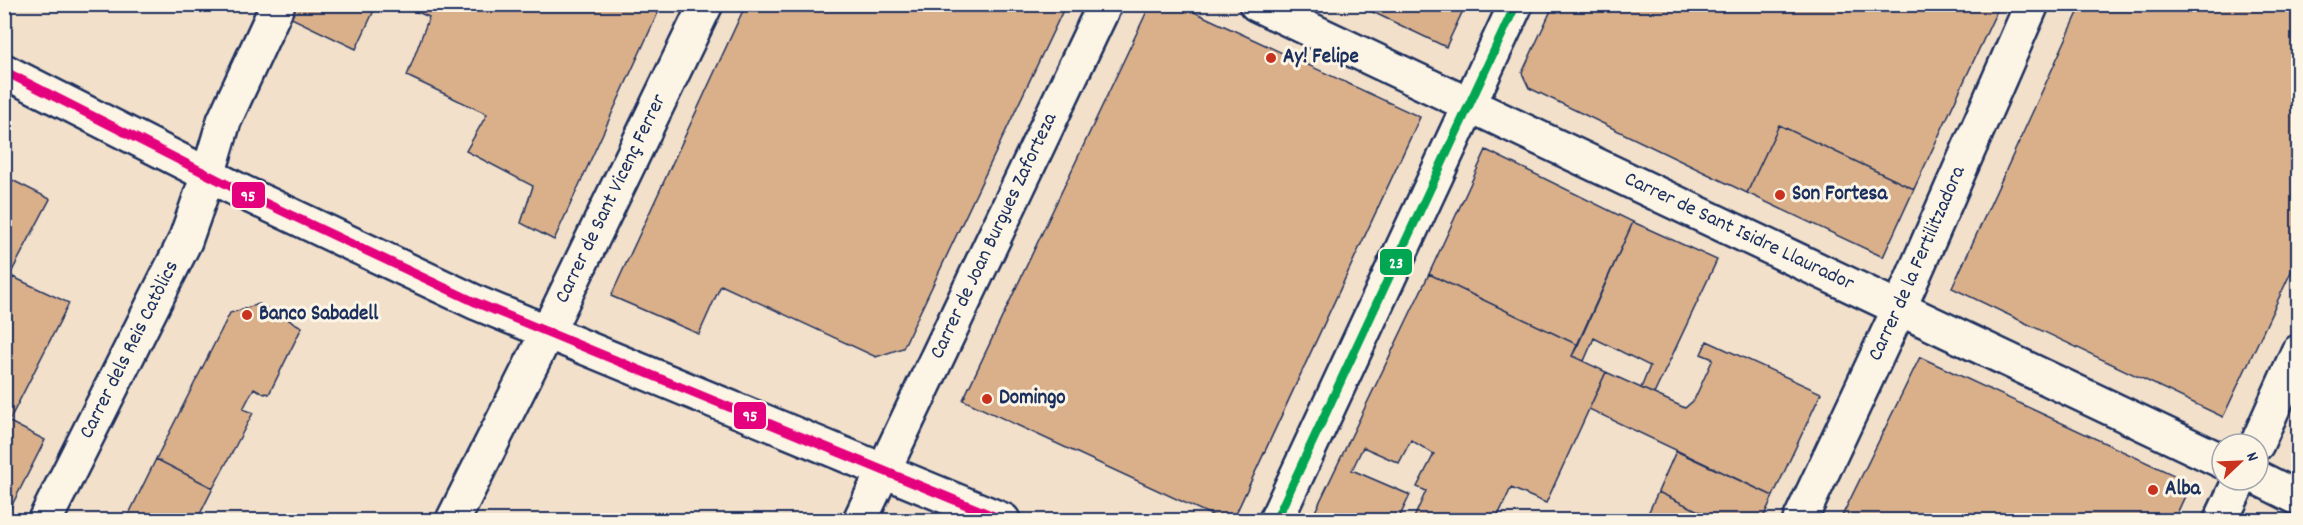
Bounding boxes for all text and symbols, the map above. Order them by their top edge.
place label: Ay! Felipe [1283,43,1359,73]
marker: Ay! Felipe [1264,51,1278,65]
street label: Carrer de Sant Vicenç Ferrer [548,89,675,309]
street label: Carrer de Joan Burgues Zaforteza [923,107,1067,365]
street label: Carrer de la Fertilitzadora [1861,161,1975,366]
street label: Carrer de Sant Isidre Llaurador [1619,165,1859,300]
place label: Son Fortesa [1792,180,1888,210]
line badge: 95 [231,181,266,209]
text: 95 [241,186,255,209]
marker: Son Fortesa [1773,188,1787,202]
line badge: 23 [1379,248,1413,276]
text: 23 [1389,253,1403,276]
street label: Carrer dels Reis Catòlics [73,256,188,444]
place label: Banco Sabadell [259,300,379,330]
marker: Banco Sabadell [240,308,254,322]
place label: Domingo [999,384,1066,414]
marker: Domingo [980,392,994,406]
line badge: 95 [733,401,767,430]
text: 95 [743,406,757,429]
north arrow [2210,432,2270,492]
text: N [2239,449,2264,465]
place label: Alba [2165,475,2202,505]
marker: Alba [2146,483,2160,497]

